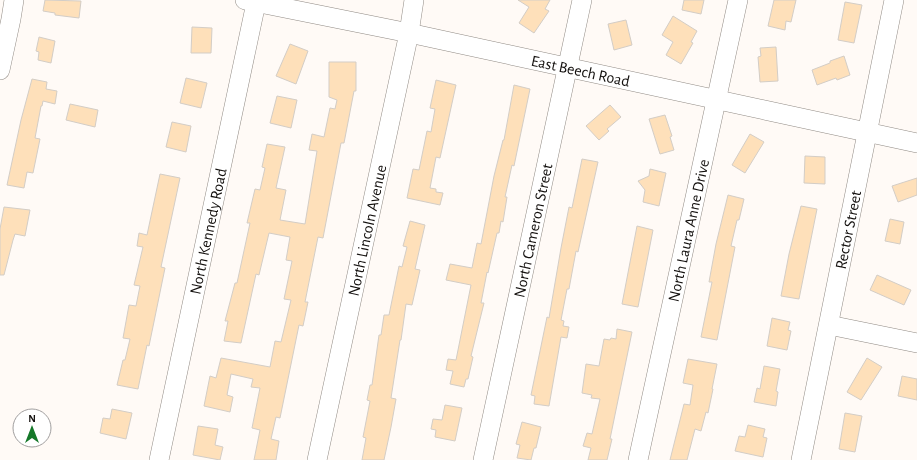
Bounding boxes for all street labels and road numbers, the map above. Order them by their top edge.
street label: East Beech Road [530,53,631,90]
street label: North Laura Anne Drive [666,158,712,303]
street label: North Cameron Street [511,162,556,299]
street label: North Lincoln Avenue [346,163,389,298]
street label: North Kennedy Road [187,167,230,296]
street label: Rector Street [833,189,864,271]

